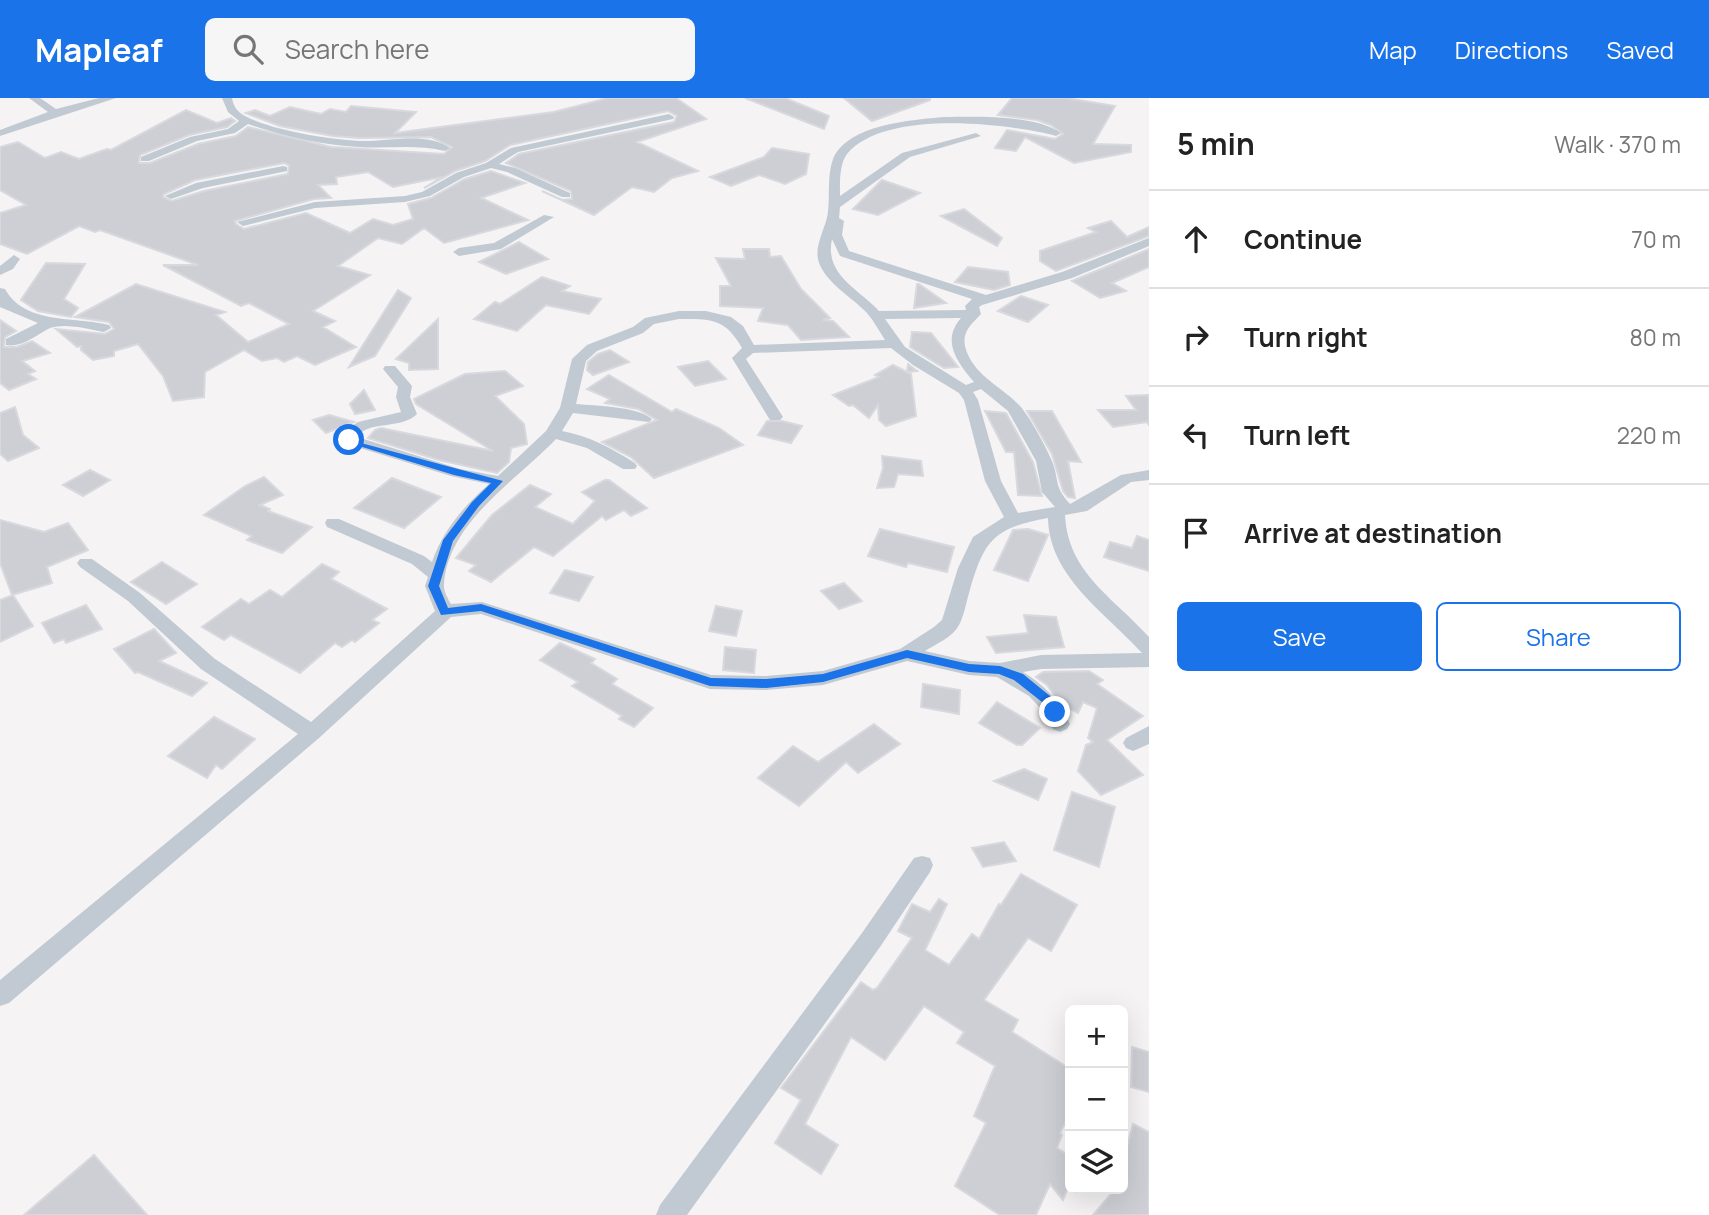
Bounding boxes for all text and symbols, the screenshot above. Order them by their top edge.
search box [205,18,695,81]
text: Mapleaf [35,27,163,72]
icon: search [229,30,267,68]
text: Search here [285,31,429,67]
text: Map [1369,33,1417,66]
text: Directions [1455,33,1568,66]
text: Saved [1606,33,1674,66]
text: 5 min [1177,123,1255,164]
text: Walk · 370 m [1554,128,1681,160]
icon: ahead [1177,220,1215,258]
text: Continue [1244,221,1362,257]
text: 70 m [1631,223,1681,255]
icon: right [1177,318,1215,356]
text: Turn right [1244,319,1368,355]
text: 80 m [1630,321,1681,353]
icon: left [1177,416,1215,454]
text: Turn left [1244,417,1351,453]
text: 220 m [1617,419,1681,451]
route start [333,424,364,455]
icon: arrive [1177,514,1215,552]
text: Arrive at destination [1244,515,1502,551]
button: Save [1177,602,1422,671]
button: Share [1436,602,1681,671]
route end [1039,696,1070,727]
map controls [1065,1005,1128,1194]
button: + [1065,1005,1128,1068]
button: − [1065,1068,1128,1131]
button: layers [1065,1131,1128,1194]

